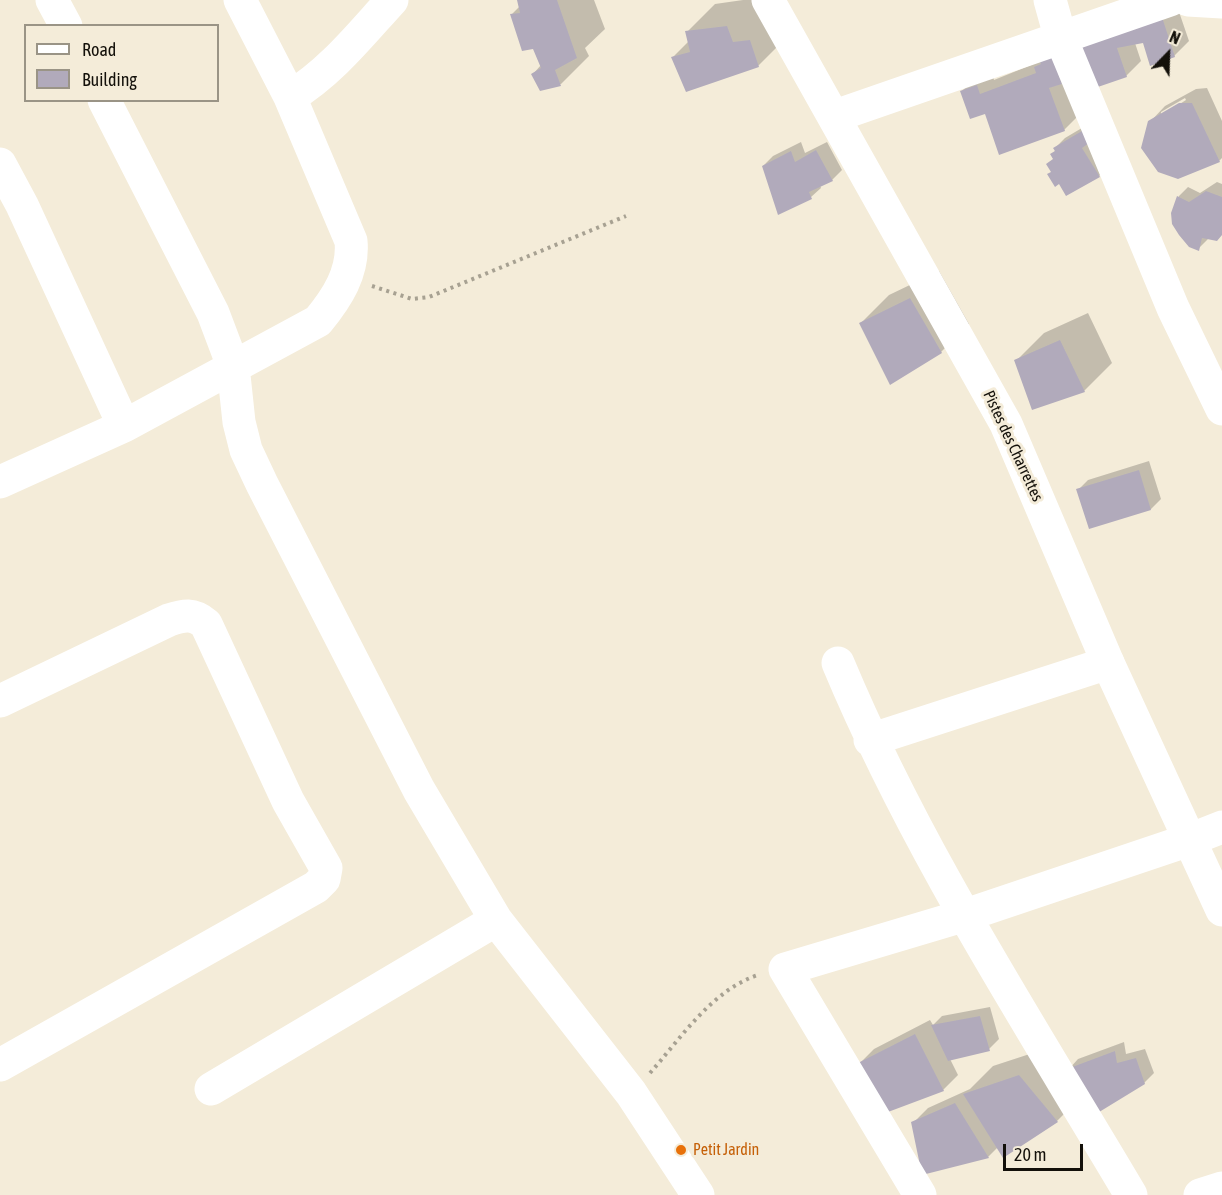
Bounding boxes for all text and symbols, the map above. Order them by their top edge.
legend [24,24,219,102]
north arrow [1138,24,1198,84]
text: N [1167,27,1183,48]
text: Road [82,39,116,60]
text: Building [82,69,137,90]
street label: Pistes des Charrettes [979,387,1047,505]
scale bar [1006,1132,1086,1170]
place label: Petit Jardin [693,1140,759,1160]
marker: Petit Jardin [674,1143,688,1157]
text: 20 m [1014,1144,1046,1165]

